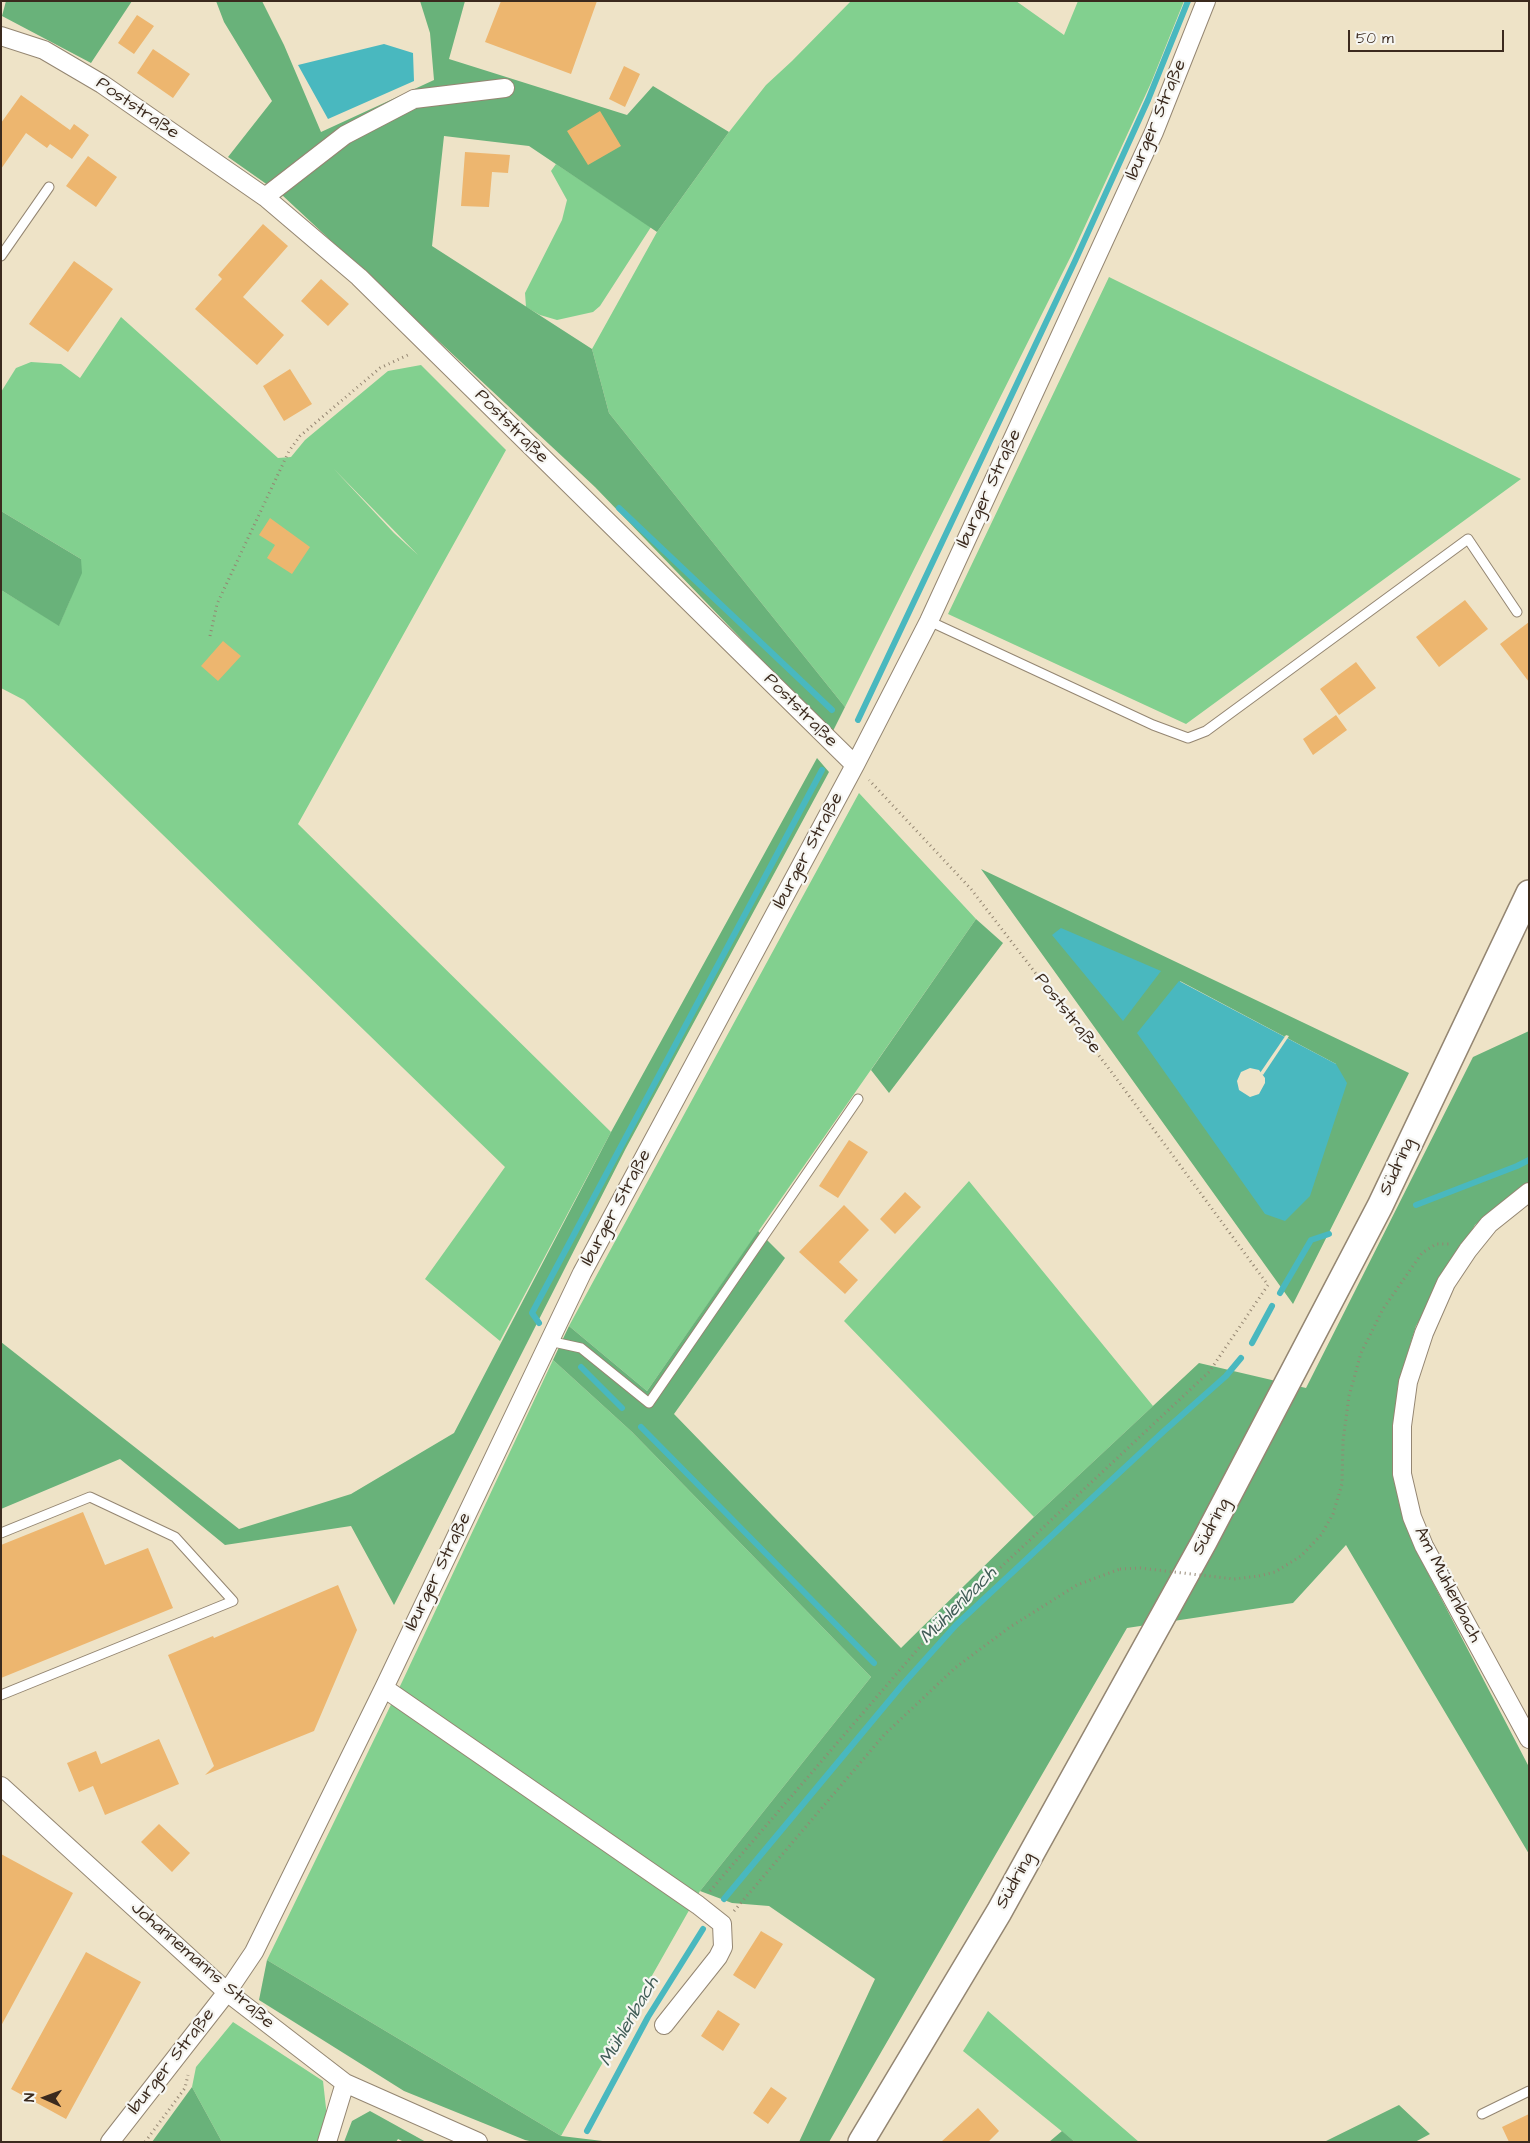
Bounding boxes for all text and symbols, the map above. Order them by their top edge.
scale bar [1350,20,1506,52]
text: 50 m [1356,28,1394,49]
street label: Iburger Straße [1122,57,1192,183]
street label: Poststraße [91,73,183,145]
street label: Poststraße [469,385,553,469]
street label: Iburger Straße [953,426,1027,552]
street label: Poststraße [758,669,842,753]
street label: Iburger Straße [769,789,849,913]
street label: Poststraße [1029,970,1105,1058]
street label: Südring [1375,1135,1421,1199]
street label: Iburger Straße [577,1146,657,1270]
street label: Südring [1188,1495,1236,1559]
street label: Iburger Straße [401,1510,477,1634]
street label: Am Mühlenbach [1409,1524,1485,1646]
water label: Mühlenbach [916,1563,1002,1649]
street label: Südring [992,1849,1040,1913]
street label: Johannemanns Straße [126,1898,278,2034]
water label: Mühlenbach [595,1973,665,2071]
street label: Iburger Straße [124,2005,220,2119]
north arrow [20,2073,70,2123]
text: N [20,2093,40,2102]

